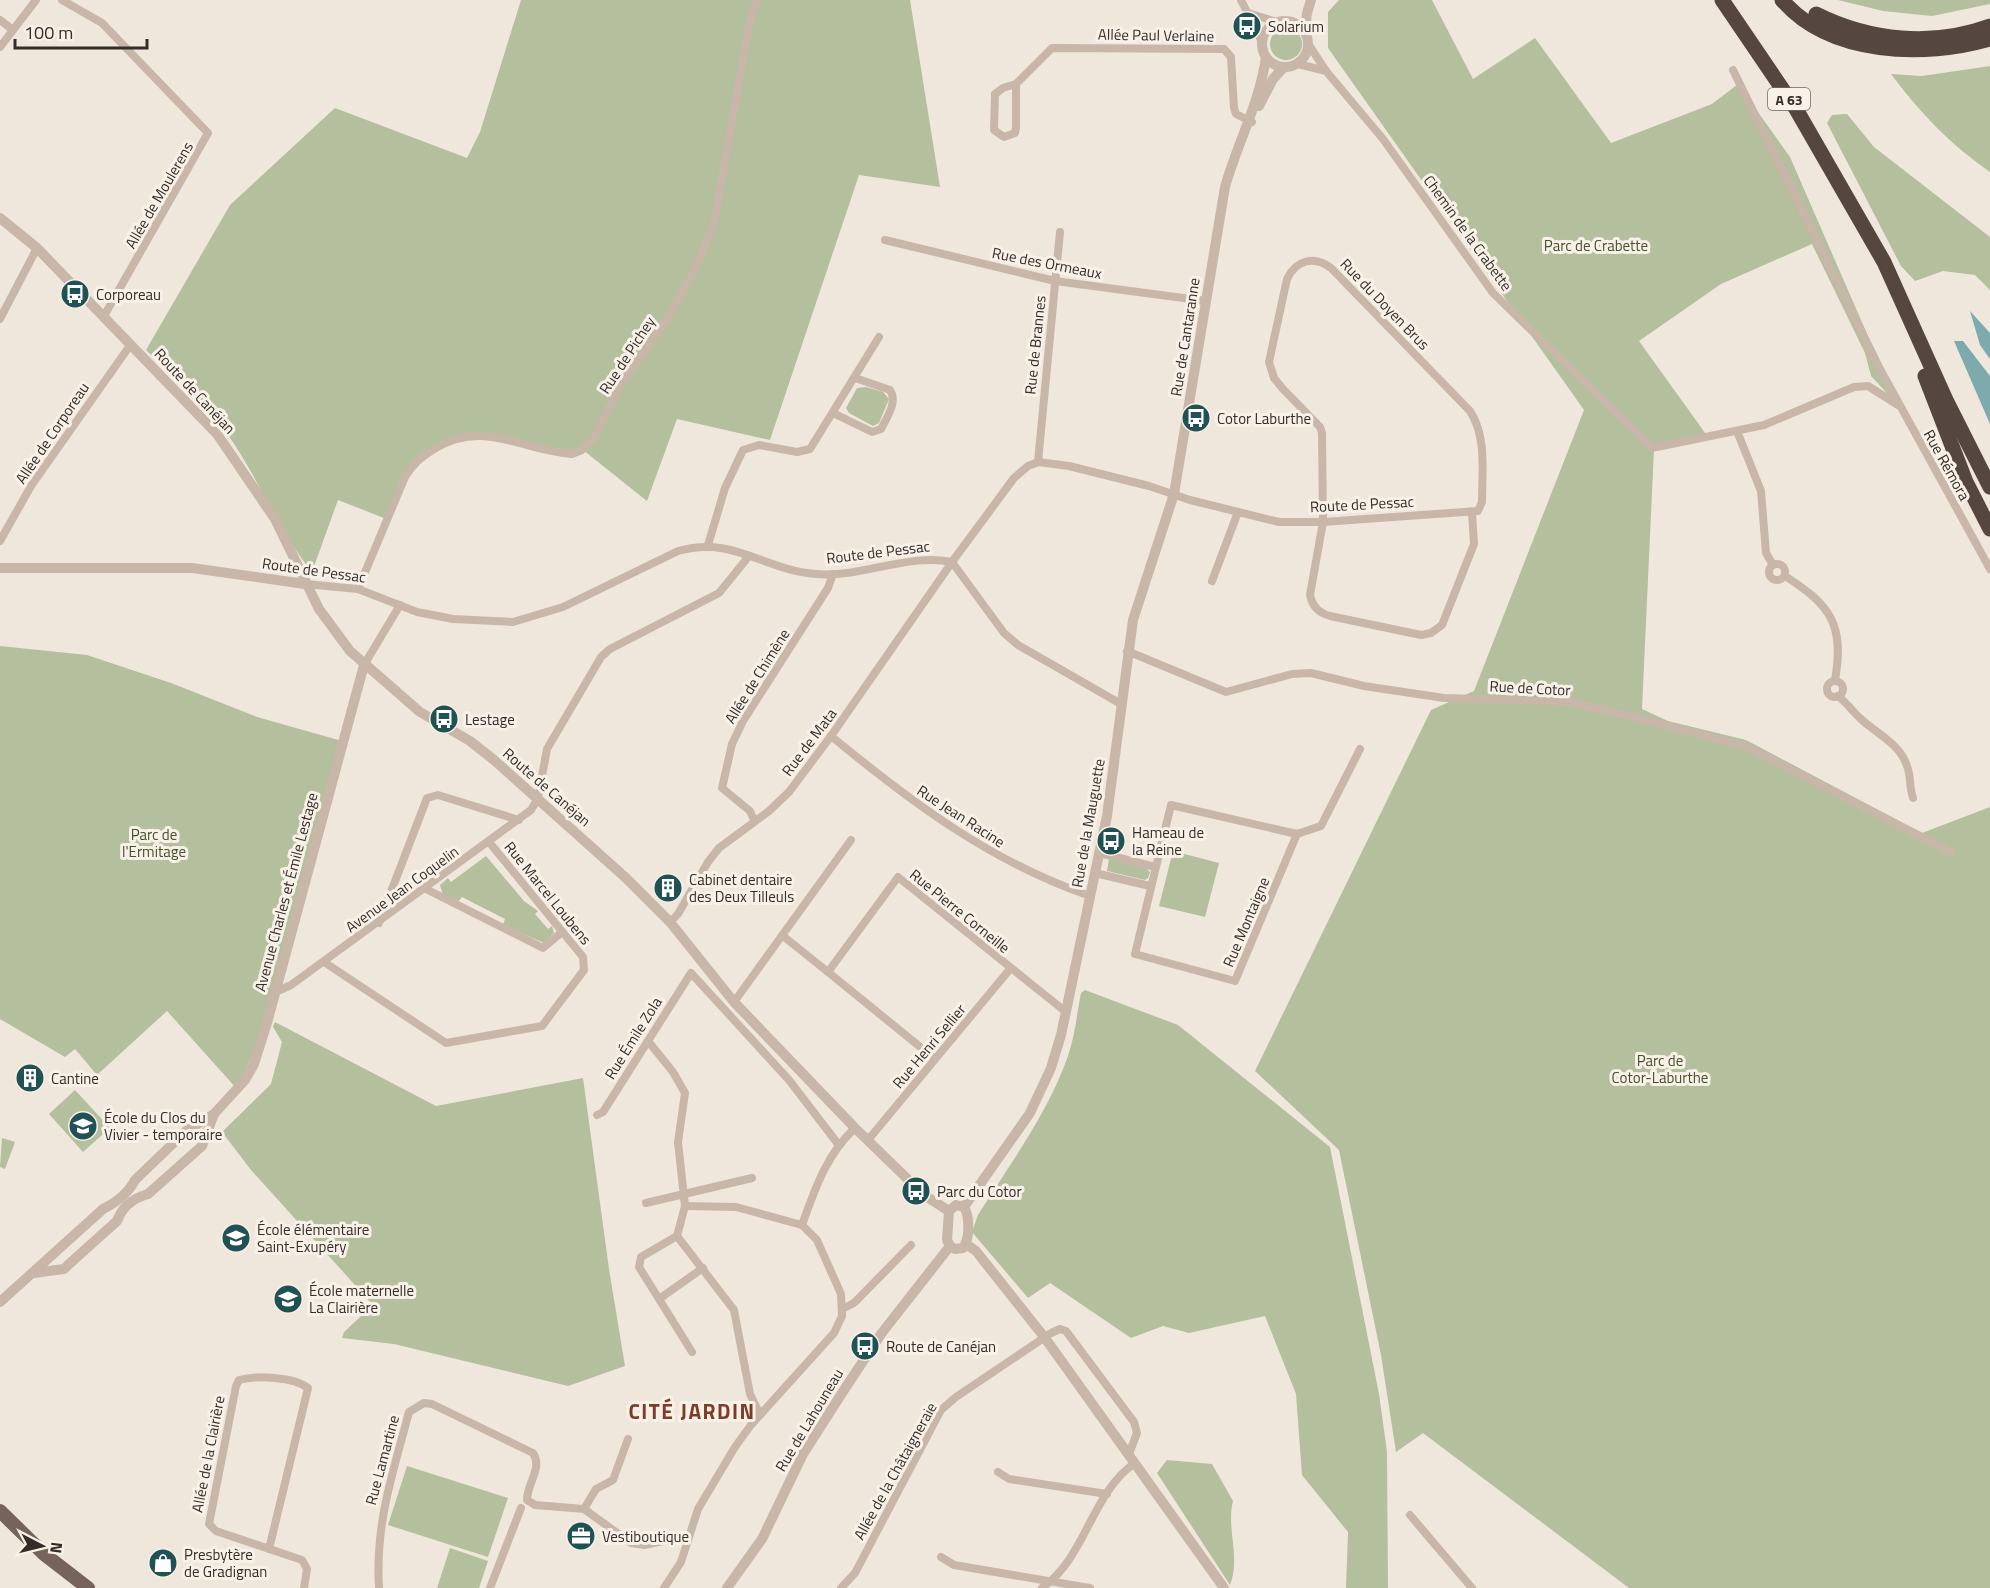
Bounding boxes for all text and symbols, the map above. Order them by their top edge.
bus stop icon: Solarium [1231,10,1263,42]
scale bar [15,12,147,50]
place label: Solarium [1268,15,1324,38]
text: 100 m [24,19,73,46]
street label: Allée Paul Verlaine [1098,22,1214,48]
road number: A 63 [1768,88,1810,110]
street label: Allée de Moulerens [119,137,199,253]
street label: Chemin de la Crabette [1418,170,1518,296]
park label: Parc de Crabette [1544,234,1648,257]
street label: Rue des Ormeaux [990,241,1104,285]
street label: Rue du Doyen Brus [1335,253,1435,355]
street label: Rue de Cantaranne [1164,276,1206,398]
bus stop icon: Corporeau [59,278,91,310]
place label: Corporeau [96,283,161,306]
street label: Rue de Brannes [1018,294,1052,396]
street label: Rue de Pichey [593,312,661,398]
street label: Route de Canéjan [149,343,241,439]
street label: Allée de Corporeau [9,378,95,488]
bus stop icon: Cotor Laburthe [1180,402,1212,434]
place label: Cotor Laburthe [1217,407,1311,430]
street label: Rue Rémora [1918,425,1976,505]
street label: Route de Pessac [1309,490,1415,518]
street label: Route de Pessac [825,534,931,570]
street label: Route de Pessac [261,551,367,589]
street label: Allée de Chimène [719,624,795,728]
street label: Rue de Cotor [1489,674,1571,702]
bus stop icon: Lestage [428,703,460,735]
street label: Rue de Mata [776,703,842,781]
place label: Lestage [465,708,515,731]
street label: Route de Canéjan [498,742,596,832]
street label: Rue de la Mauguette [1065,757,1111,889]
street label: Rue Jean Racine [912,779,1010,853]
street label: Avenue Charles et Émile Lestage [248,790,324,994]
place label: Hameau de la Reine [1132,821,1204,861]
park label: Parc de l'Ermitage [122,823,186,863]
bus stop icon: Hameau de la Reine [1095,825,1127,857]
street label: Rue Marcel Loubens [499,836,597,950]
street label: Avenue Jean Coquelin [341,840,463,938]
street label: Rue Pierre Corneille [905,863,1015,959]
place label: Cabinet dentaire des Deux Tilleuls [689,868,794,908]
building icon: Cabinet dentaire des Deux Tilleuls [652,872,684,904]
street label: Rue Montaigne [1217,873,1275,971]
street label: Rue Émile Zola [599,992,668,1084]
street label: Rue Henri Sellier [887,999,971,1093]
park label: Parc de Cotor-Laburthe [1612,1049,1708,1089]
building icon: Cantine [14,1062,46,1094]
place label: Cantine [51,1067,99,1090]
place label: École du Clos du Vivier - temporaire [104,1106,222,1146]
school or university icon: École du Clos du Vivier - temporaire [67,1110,99,1142]
bus stop icon: Parc du Cotor [900,1175,932,1207]
place label: Parc du Cotor [937,1180,1022,1203]
place label: École élémentaire Saint-Exupéry [257,1218,369,1258]
school or university icon: École élémentaire Saint-Exupéry [220,1222,252,1254]
place label: École maternelle La Clairière [309,1279,414,1319]
school or university icon: École maternelle La Clairière [272,1283,304,1315]
bus stop icon: Route de Canéjan [849,1330,881,1362]
place label: Route de Canéjan [886,1335,996,1358]
street label: Rue de Lahouneau [769,1364,849,1476]
street label: Allée de la Clairière [185,1394,231,1514]
district label: CITÉ JARDIN [628,1395,756,1427]
street label: Allée de la Châtaigneraie [848,1398,942,1544]
street label: Rue Lamartine [359,1413,405,1507]
north arrow [12,1516,72,1576]
office icon: Vestiboutique [565,1520,597,1552]
place label: Vestiboutique [602,1525,689,1548]
text: N [44,1541,69,1555]
place label: Presbytère de Gradignan [184,1543,267,1583]
shop icon: Presbytère de Gradignan [147,1547,179,1579]

